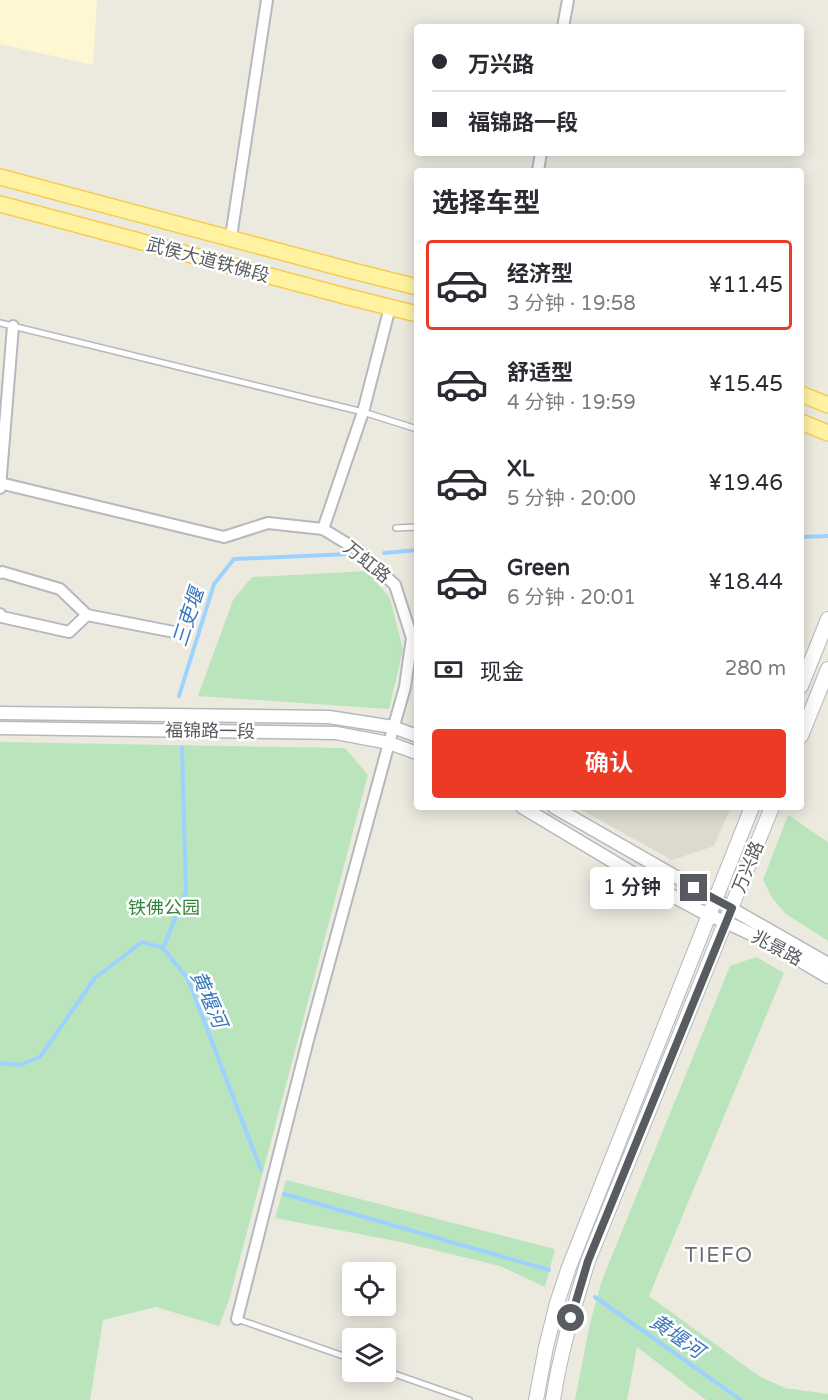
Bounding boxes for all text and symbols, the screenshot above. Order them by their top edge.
text: 万兴路 [468,52,534,78]
text: 福锦路一段 [468,110,578,136]
text: 选择车型 [432,187,540,220]
street label: 武侯大道铁佛段 [144,233,272,287]
icon: car [435,258,489,312]
text: 经济型 [507,261,573,287]
text: ¥11.45 [708,272,783,298]
text: 3 分钟 · 19:58 [507,292,636,316]
icon: car [435,357,489,411]
text: 舒适型 [507,360,573,386]
text: ¥15.45 [708,371,783,397]
text: 4 分钟 · 19:59 [507,391,636,415]
icon: car [435,456,489,510]
text: XL [507,456,534,482]
text: ¥19.46 [708,470,783,496]
text: 5 分钟 · 20:00 [507,487,636,511]
street label: 万虹路 [339,536,395,588]
icon: car [435,555,489,609]
text: Green [507,555,570,581]
text: ¥18.44 [708,569,783,595]
water label: 三吏堰 [168,582,211,650]
text: 6 分钟 · 20:01 [507,586,636,610]
icon: cash [432,653,465,686]
text: 280 m [725,657,786,681]
text: 现金 [480,659,524,685]
street label: 福锦路一段 [165,719,255,743]
button: 确认 [432,729,786,798]
street label: 万兴路 [728,838,768,896]
callout: 1 分钟 [589,867,673,909]
route end [680,874,707,901]
text: 1 分钟 [603,876,661,900]
park label: 铁佛公园 [128,897,200,919]
street label: 兆景路 [748,926,806,970]
water label: 黄堰河 [185,967,233,1035]
district label: TIEFO [684,1243,754,1268]
map controls [342,1262,396,1382]
button: locate [342,1262,396,1316]
route start [557,1304,584,1331]
water label: 黄堰河 [645,1310,711,1366]
button: layers [342,1328,396,1382]

